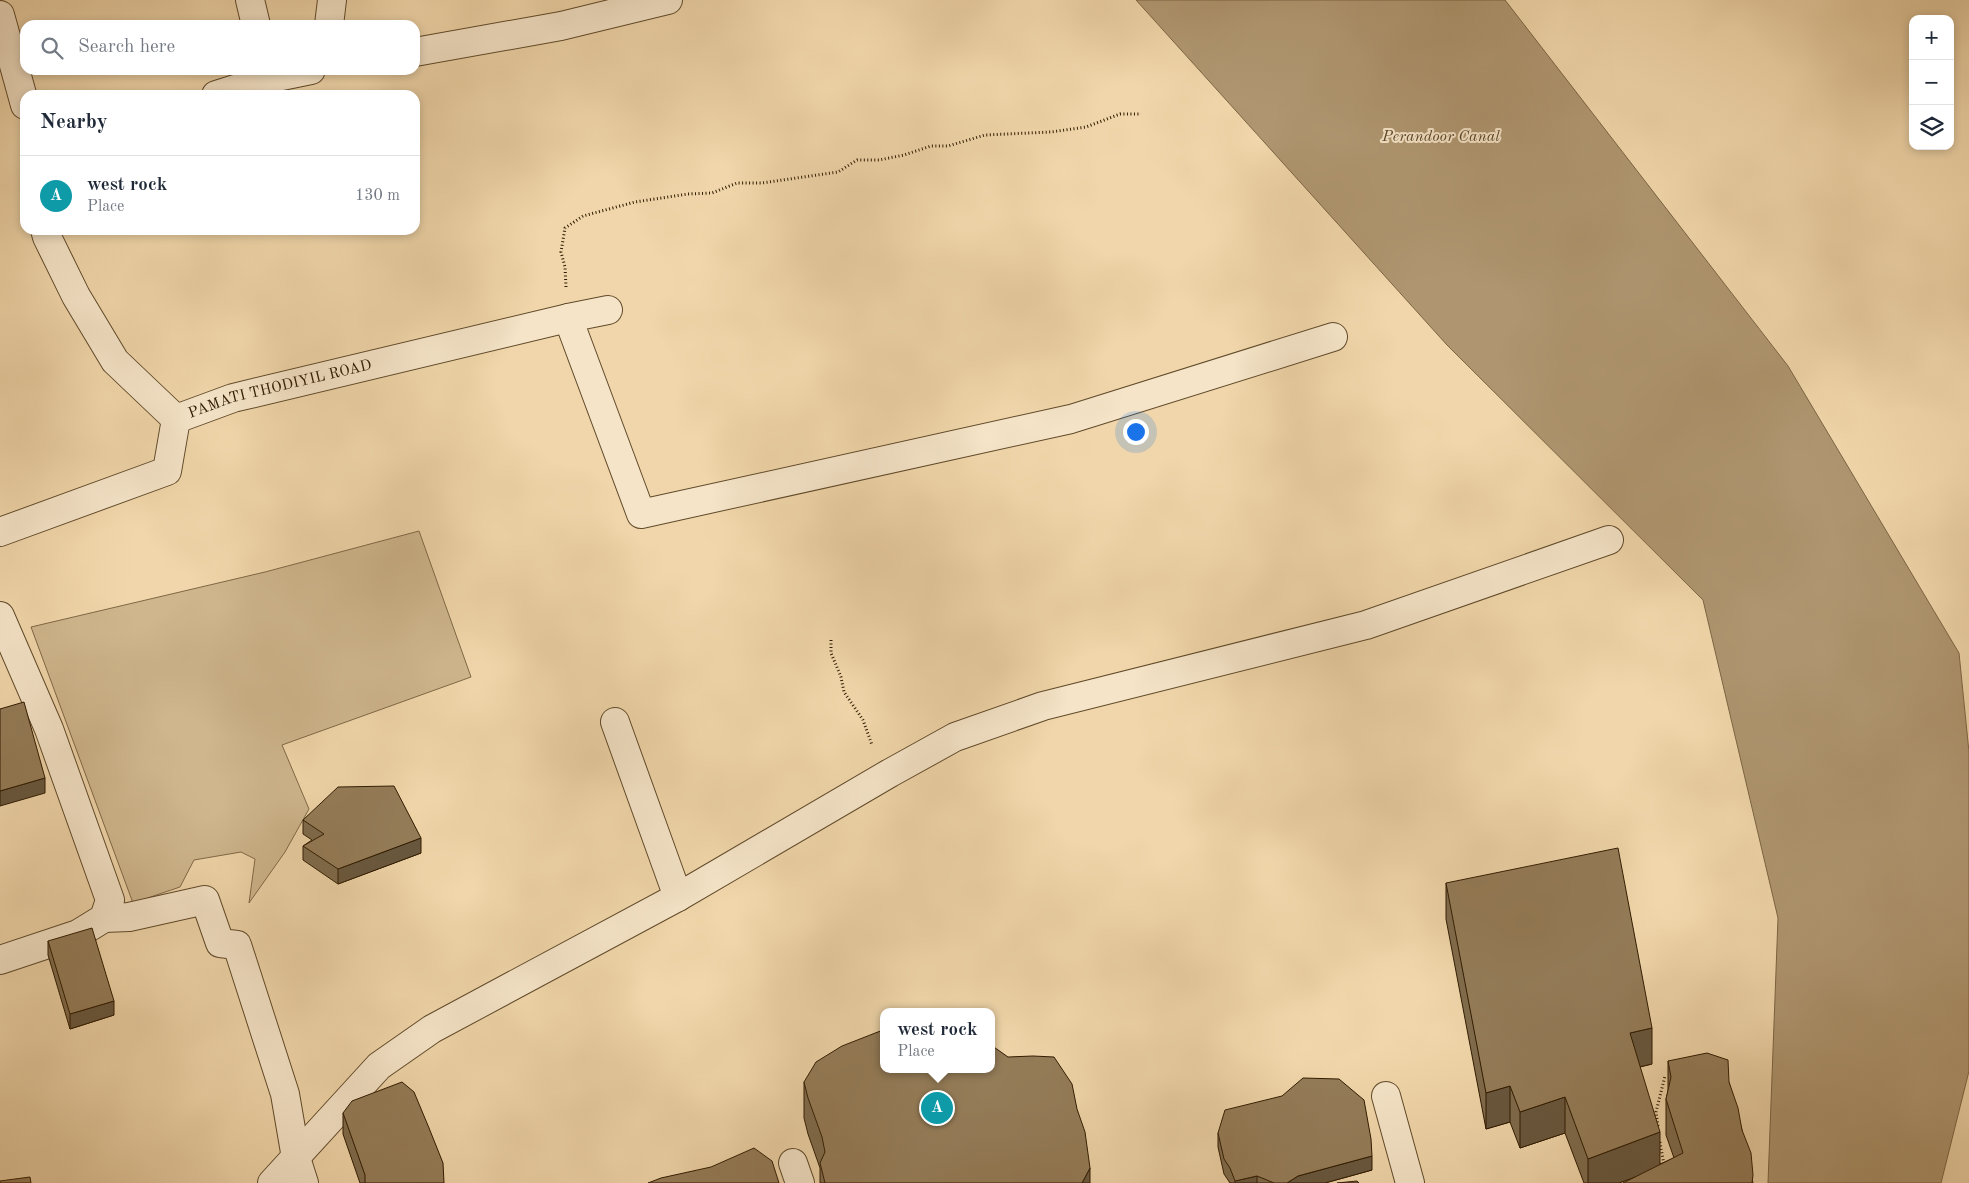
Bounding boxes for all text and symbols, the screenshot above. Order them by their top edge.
map controls [1909,15,1954,150]
button: + [1909,15,1954,60]
search box [20,20,420,75]
icon: search [38,34,66,62]
text: Search here [78,38,175,57]
button: − [1909,60,1954,105]
button: layers [1909,105,1954,150]
text: Nearby [40,112,108,133]
water label: Perandoor Canal [1381,129,1500,145]
text: west rock [87,176,167,195]
text: A [50,188,62,204]
text: 130 m [355,188,400,204]
text: Place [87,199,124,215]
street label: PAMATI THODIYIL ROAD [186,358,373,421]
your location [1123,419,1149,445]
popup [880,1008,995,1073]
text: west rock [897,1021,978,1040]
text: Place [897,1044,935,1060]
pin: A [921,1089,953,1127]

